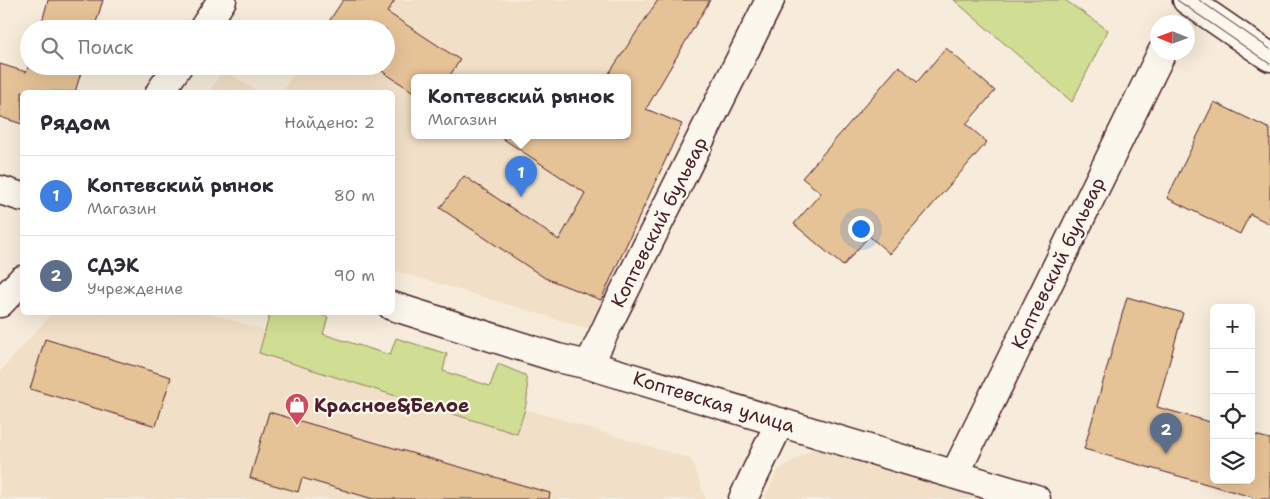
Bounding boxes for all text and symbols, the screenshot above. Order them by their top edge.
north arrow [1150,15,1195,60]
search box [20,20,395,75]
icon: search [38,34,66,62]
text: Поиск [78,35,133,60]
popup [411,74,631,139]
text: Коптевский рынок [428,84,614,109]
text: Рядом [40,109,110,137]
text: Магазин [428,109,497,130]
text: Найдено: 2 [284,112,375,133]
street label: Коптевский бульвар [605,132,713,312]
pin: 1 [505,156,537,197]
text: Коптевский рынок [87,173,274,198]
street label: Коптевский бульвар [1005,173,1111,353]
text: 1 [52,185,60,206]
text: 80 m [334,185,375,206]
text: Магазин [87,198,156,219]
your location [848,216,874,242]
text: СДЭК [87,253,139,278]
text: 2 [50,265,62,286]
text: 90 m [334,265,375,286]
text: Учреждение [87,278,183,299]
map controls [1210,304,1255,484]
button: + [1210,304,1255,349]
button: − [1210,349,1255,394]
street label: Коптевская улица [630,365,798,439]
shop icon: Красное&Белое [284,392,310,426]
place label: Красное&Белое [314,393,469,418]
button: locate [1210,394,1255,439]
pin: 2 [1150,413,1182,454]
button: layers [1210,439,1255,484]

